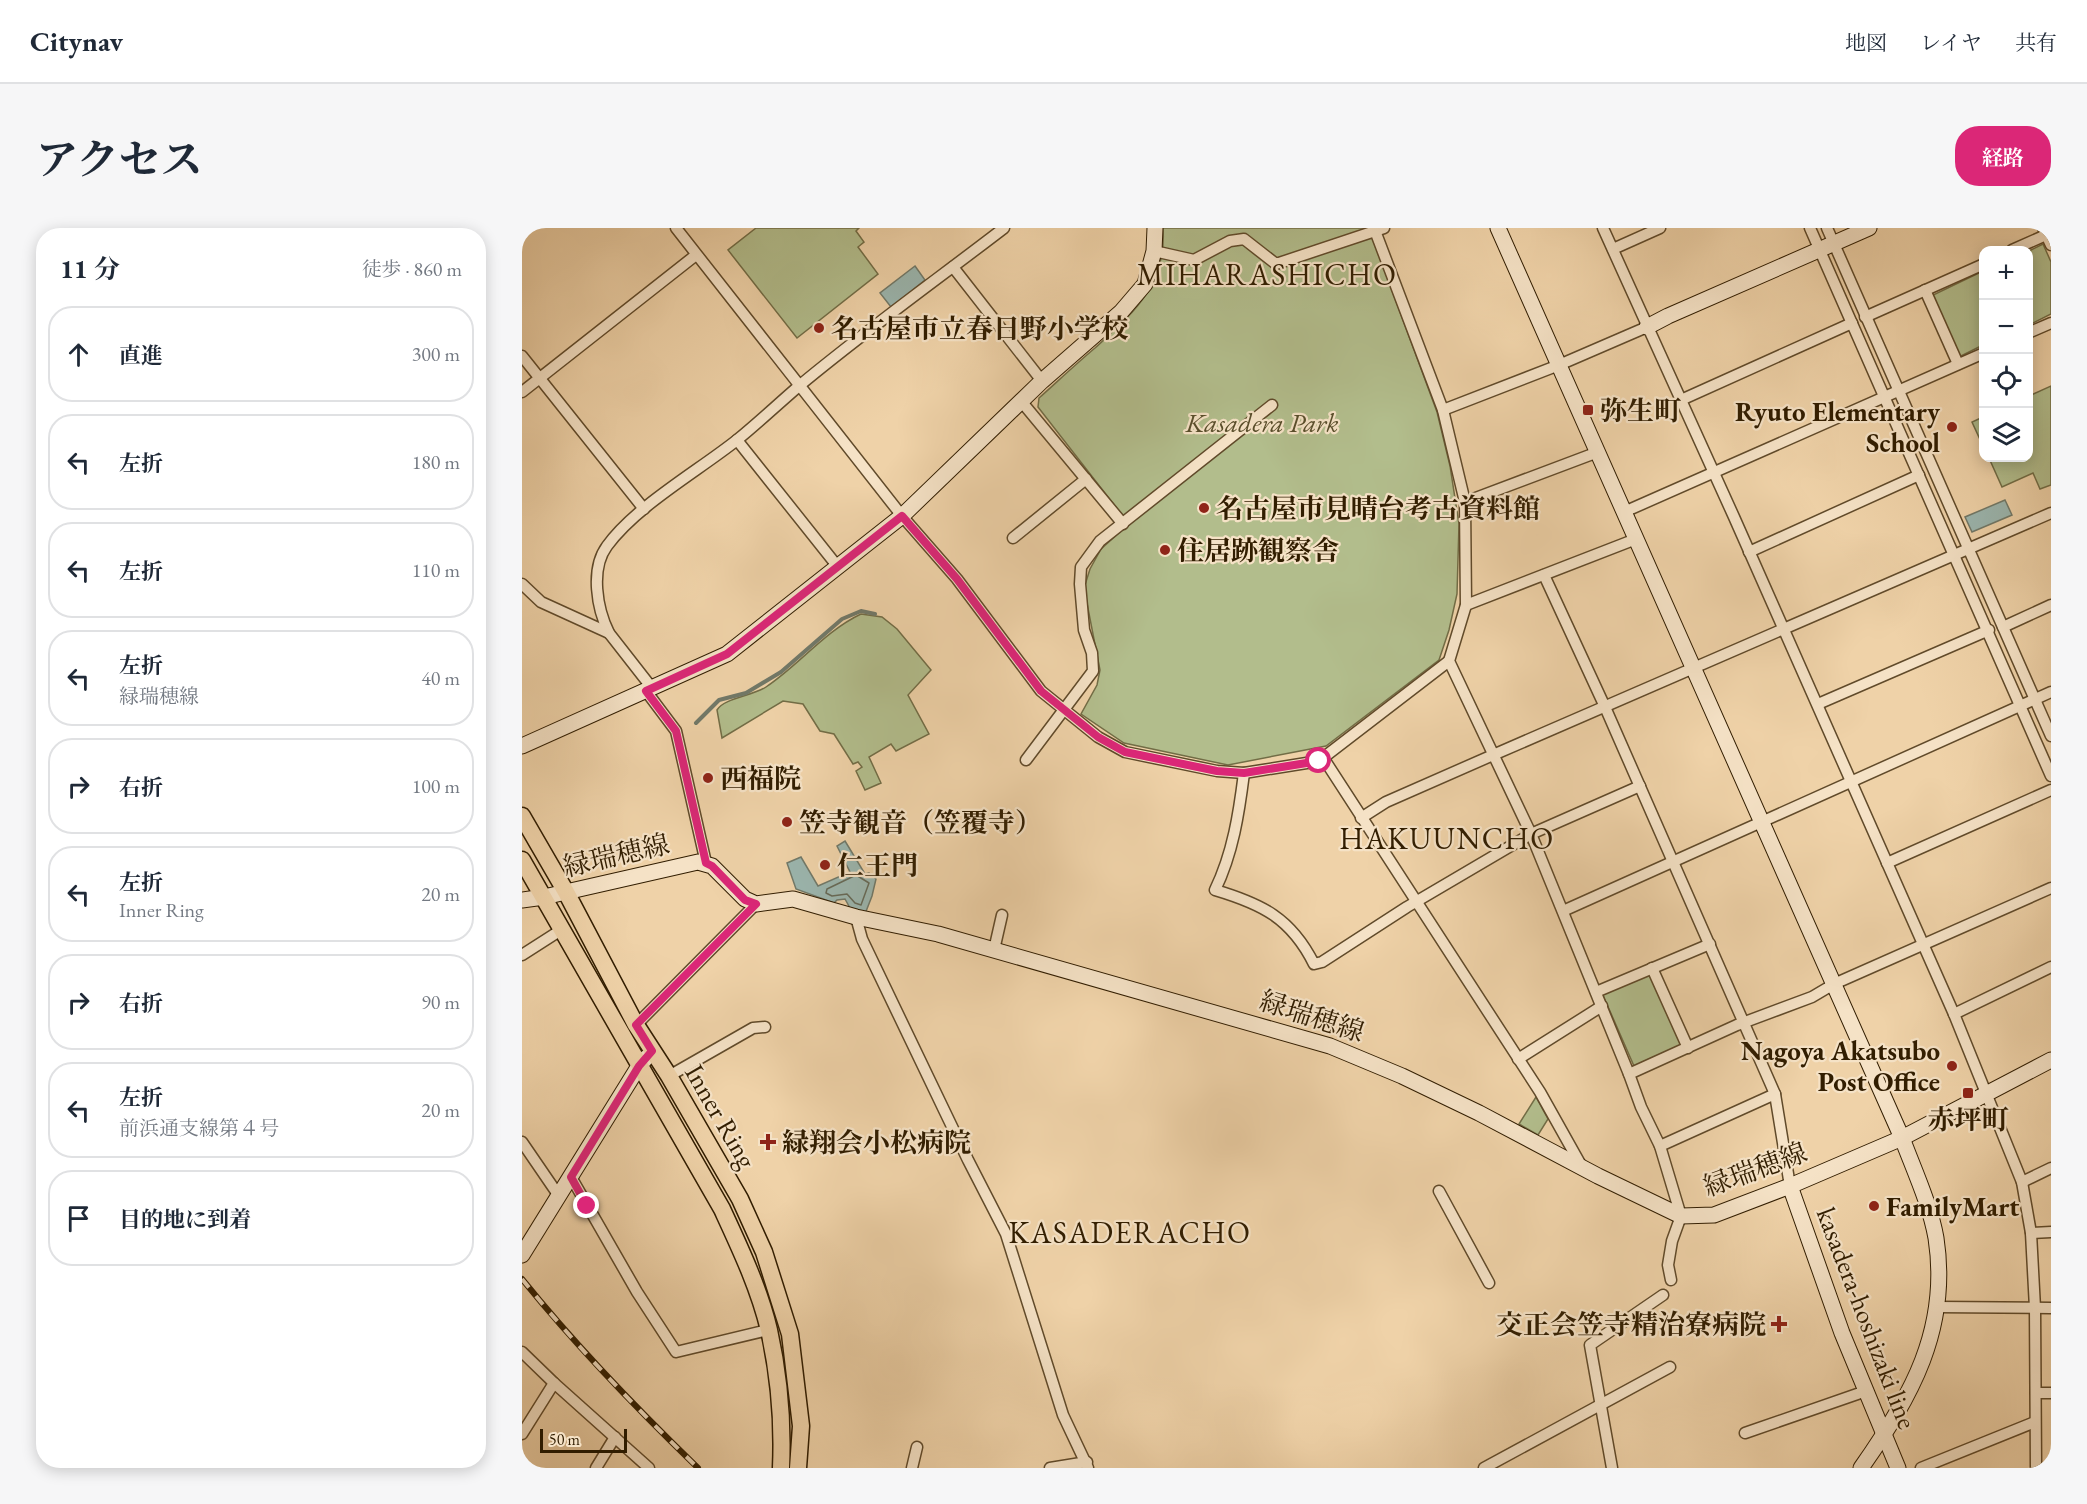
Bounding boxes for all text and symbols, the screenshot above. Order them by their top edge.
text: Citynav [30,23,123,59]
text: 地図 [1845,29,1887,56]
text: レイヤ [1920,29,1982,56]
text: 共有 [2015,29,2057,56]
button: 経路 [1955,126,2051,186]
text: アクセス [36,132,203,187]
map controls [1979,246,2033,462]
button: + [1979,246,2033,300]
text: 11 分 [60,252,120,286]
district label: MIHARASHICHO [1137,255,1397,294]
text: 徒歩 · 860 m [362,256,462,282]
button: − [1979,300,2033,354]
place label: 名古屋市立春日野小学校 [831,311,1128,346]
marker: 名古屋市立春日野小学校 [812,321,826,335]
icon: ahead [62,338,95,371]
text: 直進 [119,341,163,370]
text: 300 m [412,341,460,367]
button: locate [1979,354,2033,408]
place label: 弥生町 [1600,393,1681,428]
place label: Ryuto Elementary School [1735,394,1941,460]
marker: 弥生町 [1581,403,1595,417]
park label: Kasadera Park [1184,405,1339,440]
button: layers [1979,408,2033,462]
marker: Ryuto Elementary School [1945,420,1959,434]
icon: left [62,446,95,479]
text: 左折 [119,449,163,478]
text: 180 m [412,449,460,475]
place label: 名古屋市見晴台考古資料館 [1216,491,1540,526]
marker: 名古屋市見晴台考古資料館 [1197,501,1211,515]
place label: 住居跡観察舎 [1177,533,1339,568]
marker: 住居跡観察舎 [1158,543,1172,557]
icon: left [62,554,95,587]
text: 左折 [119,557,163,586]
text: 110 m [412,557,460,583]
text: 左折 [119,651,163,680]
icon: left [62,662,95,695]
text: 40 m [421,665,460,691]
text: 緑瑞穂線 [119,683,199,709]
route start [1305,747,1331,773]
place label: 西福院 [720,761,801,796]
icon: right [62,770,95,803]
marker: 西福院 [701,771,715,785]
text: 右折 [119,773,163,802]
text: 100 m [412,773,460,799]
place label: 笠寺観音（笠覆寺） [799,805,1042,840]
marker: 笠寺観音（笠覆寺） [780,815,794,829]
district label: HAKUUNCHO [1339,819,1555,858]
street label: 緑瑞穂線 [559,826,673,884]
place label: 仁王門 [837,848,918,883]
marker: 仁王門 [818,858,832,872]
text: 左折 [119,868,163,897]
icon: left [62,878,95,911]
text: 20 m [421,881,460,907]
text: Inner Ring [119,897,204,923]
street label: 緑瑞穂線 [1255,983,1369,1049]
icon: right [62,986,95,1019]
text: 右折 [119,989,163,1018]
text: 90 m [421,989,460,1015]
place label: Nagoya Akatsubo Post Office [1741,1033,1940,1099]
street label: Inner Ring [677,1058,765,1175]
marker: Nagoya Akatsubo Post Office [1945,1059,1959,1073]
text: 左折 [119,1083,163,1112]
marker: 赤坪町 [1961,1086,1975,1100]
icon: left [62,1094,95,1127]
text: 20 m [421,1097,460,1123]
place label: 赤坪町 [1928,1102,2009,1137]
text: 前浜通支線第４号 [119,1115,279,1141]
place label: 緑翔会小松病院 [782,1125,971,1160]
marker: 緑翔会小松病院 [759,1133,777,1151]
street label: 緑瑞穂線 [1698,1134,1812,1204]
place label: FamilyMart [1886,1189,2019,1224]
route end [573,1192,599,1218]
marker: FamilyMart [1867,1199,1881,1213]
icon: arrive [62,1202,95,1235]
street label: kasadera-hoshizaki line [1809,1202,1925,1434]
text: 目的地に到着 [119,1205,251,1234]
district label: KASADERACHO [1009,1213,1251,1252]
place label: 交正会笠寺精治寮病院 [1496,1307,1766,1342]
marker: 交正会笠寺精治寮病院 [1770,1315,1788,1333]
scale bar [540,1426,627,1454]
text: 50 m [549,1429,580,1450]

